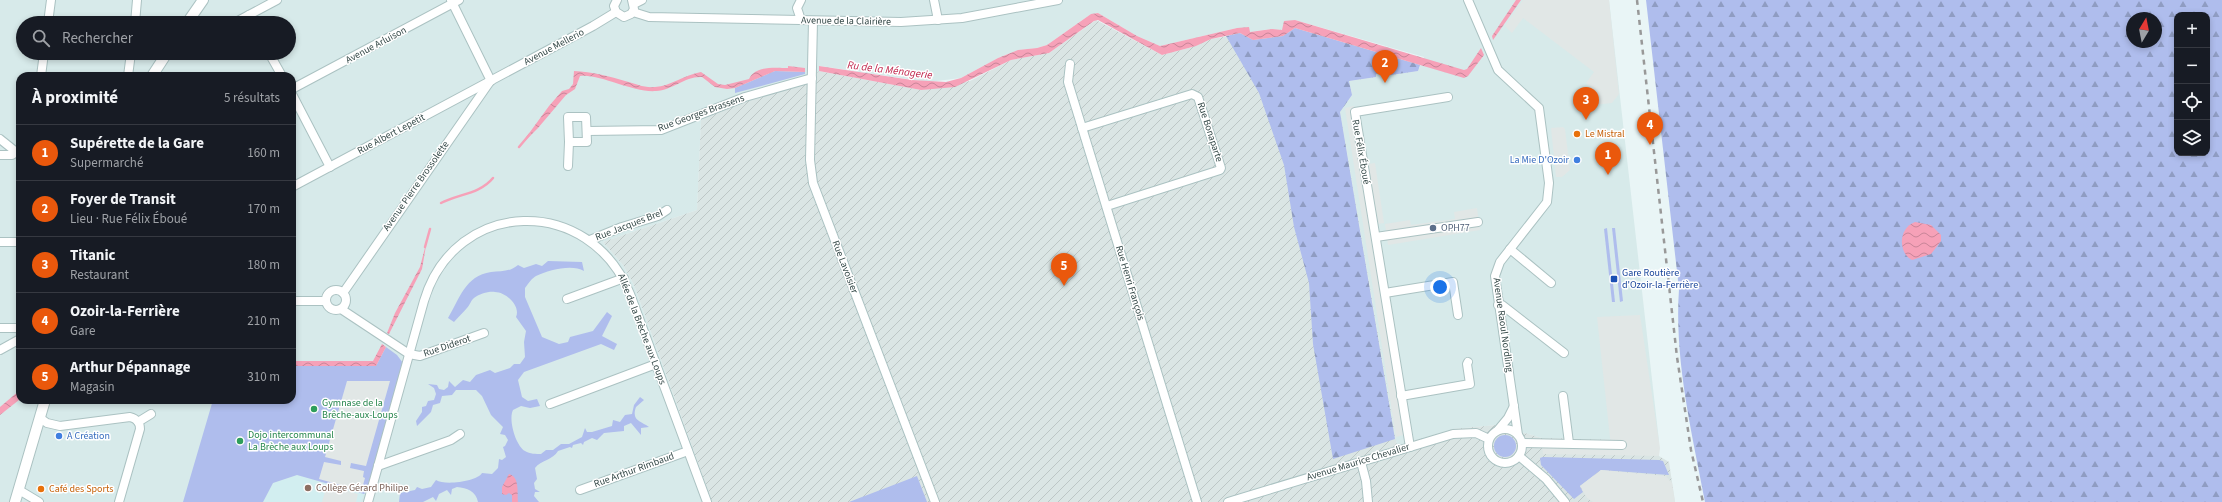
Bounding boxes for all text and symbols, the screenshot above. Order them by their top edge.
north arrow [2126,12,2162,48]
map controls [2174,12,2210,156]
button: + [2174,12,2210,48]
street label: Avenue de la Clairière [801,13,891,29]
search box [16,16,296,60]
street label: Avenue Arluison [343,23,409,67]
street label: Avenue Mellerio [521,25,587,69]
icon: search [30,27,52,49]
text: Rechercher [62,28,133,49]
button: − [2174,48,2210,84]
pin: 2 [1372,50,1398,83]
water label: Ru de la Ménagerie [847,57,933,83]
button: locate [2174,84,2210,120]
text: À proximité [32,86,118,110]
pin: 3 [1573,87,1599,120]
text: 5 résultats [224,89,280,107]
street label: Rue Georges Brassens [656,91,746,135]
street label: Rue Bonaparte [1194,100,1226,164]
street label: Rue Albert Lepetit [355,110,428,158]
pin: 4 [1637,112,1663,145]
street label: Rue Félix Éboué [1348,118,1374,186]
button: layers [2174,120,2210,156]
place label: Le Mistral [1585,127,1625,141]
marker: Le Mistral [1572,129,1582,139]
text: Supérette de la Gare [70,133,204,154]
street label: Avenue Pierre Brossolette [380,138,452,234]
pin: 1 [1595,142,1621,175]
text: 1 [42,144,48,162]
text: 160 m [247,144,280,162]
place label: La Mie D'Ozoir [1510,153,1570,167]
text: Supermarché [70,154,143,172]
marker: La Mie D'Ozoir [1572,155,1582,165]
text: Foyer de Transit [70,189,176,210]
text: 2 [42,200,48,218]
text: 170 m [247,200,280,218]
street label: Rue Jacques Brel [593,206,665,244]
text: Lieu · Rue Félix Éboué [70,210,187,228]
place label: OPH77 [1441,221,1470,235]
marker: OPH77 [1428,223,1438,233]
street label: Rue Lavoisier [829,239,862,296]
street label: Rue Henri François [1112,244,1148,322]
text: Titanic [70,245,116,266]
pin: 5 [1051,253,1077,286]
text: 3 [42,256,48,274]
text: 180 m [247,256,280,274]
text: Restaurant [70,266,129,284]
place label: Gare Routière d'Ozoir-la-Ferrière [1622,266,1698,292]
street label: Allée de la Brèche aux Loups [614,271,670,387]
marker: Gare Routière d'Ozoir-la-Ferrière [1609,274,1619,284]
your location [1430,277,1450,297]
street label: Avenue Raoul Nordling [1489,277,1517,373]
text: Ozoir-la-Ferrière [70,301,180,322]
text: 4 [42,312,48,330]
text: 210 m [247,312,280,330]
text: Gare [70,322,95,340]
street label: Rue Diderot [421,331,473,361]
text: Arthur Dépannage [70,357,191,378]
text: 5 [42,368,48,386]
text: 310 m [247,368,280,386]
text: Magasin [70,378,115,396]
place label: Gymnase de la Brêche-aux-Loups [322,396,398,422]
marker: Gymnase de la Brêche-aux-Loups [309,404,319,414]
place label: Dojo intercommunal La Brèche aux Loups [248,428,334,454]
place label: A Création [67,429,110,443]
marker: A Création [54,431,64,441]
marker: Dojo intercommunal La Brèche aux Loups [235,436,245,446]
street label: Avenue Maurice Chevalier [1305,440,1412,484]
street label: Rue Arthur Rimbaud [592,449,676,491]
place label: Collège Gérard Philipe [316,481,408,495]
place label: Café des Sports [49,482,113,496]
marker: Collège Gérard Philipe [303,483,313,493]
marker: Café des Sports [36,484,46,494]

